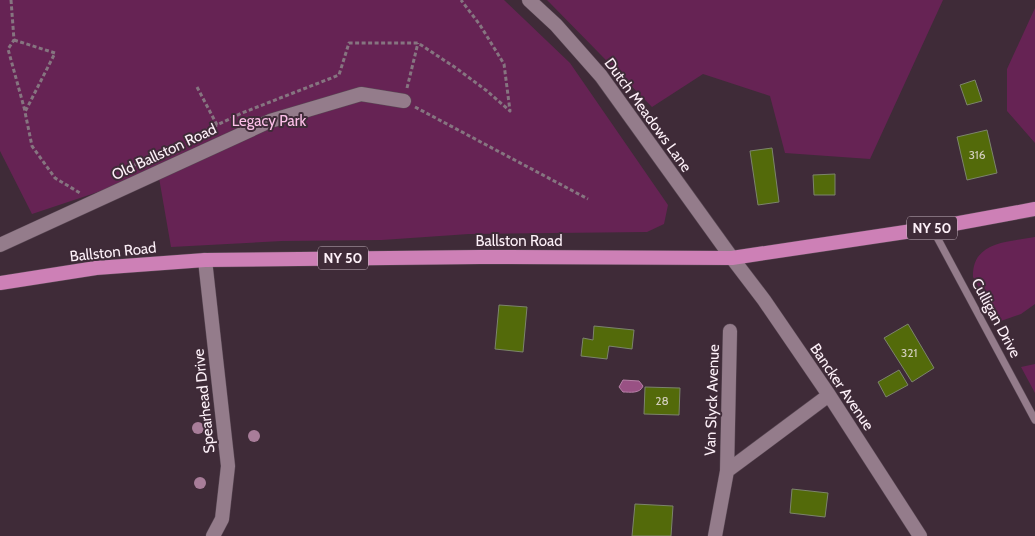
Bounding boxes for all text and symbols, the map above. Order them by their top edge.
street label: Dutch Meadows Lane [601,54,696,176]
park label: Legacy Park [232,112,307,130]
street label: Old Ballston Road [109,120,219,184]
house number: 316 [968,147,986,162]
road number: NY 50 [907,217,957,240]
street label: Ballston Road [476,232,562,250]
street label: Ballston Road [69,239,157,265]
road number: NY 50 [318,247,368,270]
street label: Culligan Drive [968,275,1025,361]
street label: Bancker Avenue [806,340,878,434]
street label: Van Slyck Avenue [701,344,723,456]
house number: 321 [901,345,917,360]
street label: Spearhead Drive [190,348,218,454]
house number: 28 [655,393,669,408]

